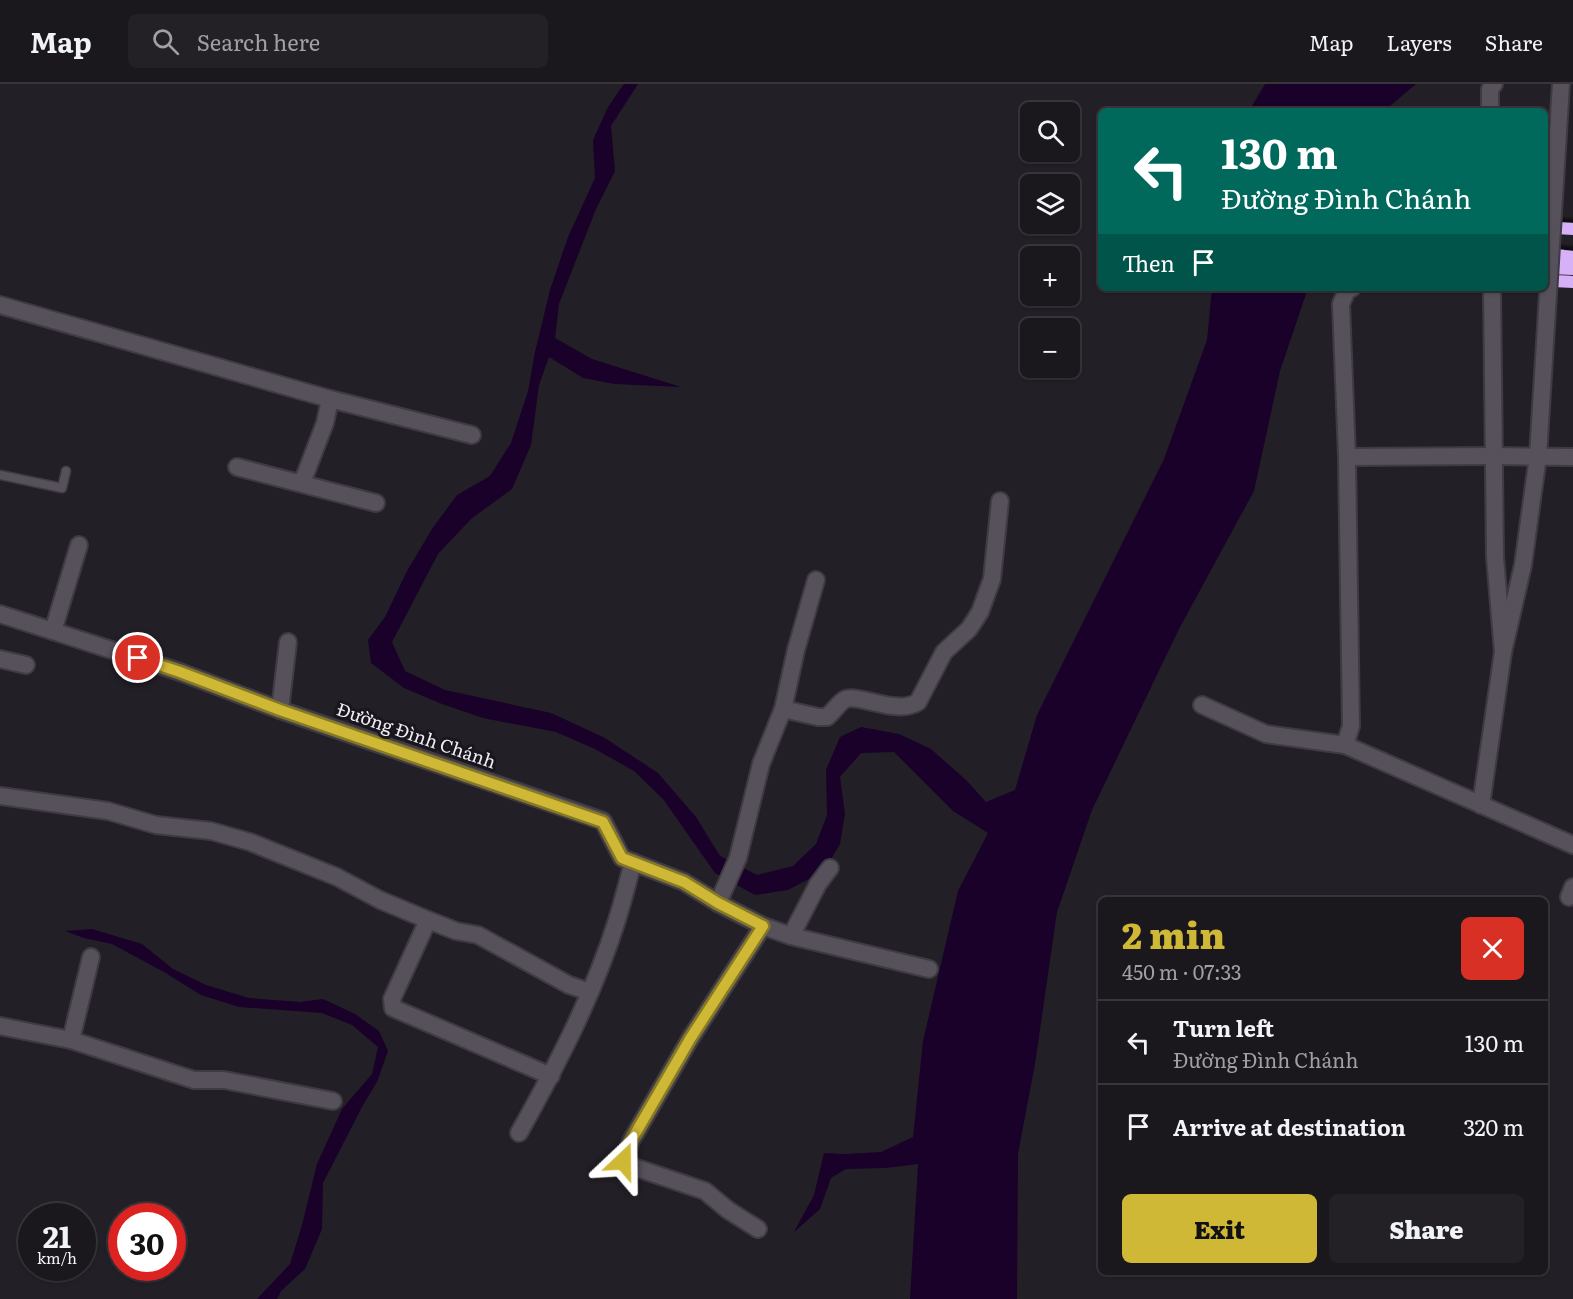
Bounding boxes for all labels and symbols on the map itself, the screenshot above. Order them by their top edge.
pin [112,632,163,683]
street label: Đường Đình Chánh [333,695,500,775]
position arrow [591,1129,655,1193]
speed limit sign: 30 [108,1203,186,1281]

